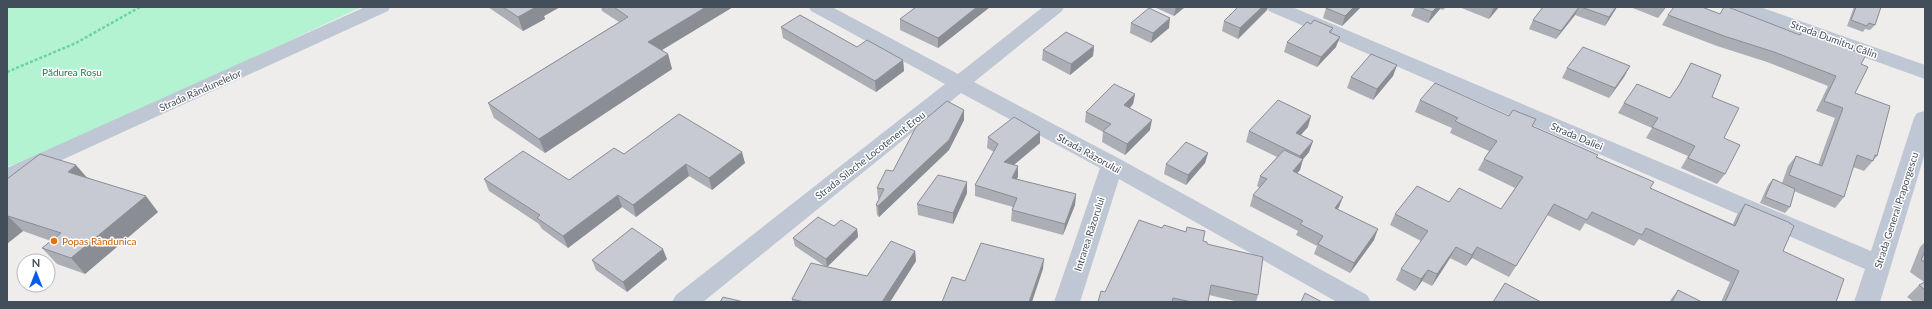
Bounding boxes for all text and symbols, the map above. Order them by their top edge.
street label: Strada Dumitru Călin [1789,18,1879,60]
park label: Pădurea Roșu [42,66,102,78]
street label: Strada Rândunelelor [157,66,243,113]
street label: Strada Silache Locotenent Erou [813,108,927,202]
street label: Strada Daliei [1549,120,1605,152]
street label: Strada Răzorului [1055,130,1123,176]
street label: Strada General Praporgescu [1872,150,1920,270]
street label: Intrarea Răzorului [1071,195,1107,273]
place label: Popas Rândunica [62,235,137,247]
marker: Popas Rândunica [49,236,59,246]
north arrow [16,253,56,293]
text: N [32,256,40,269]

